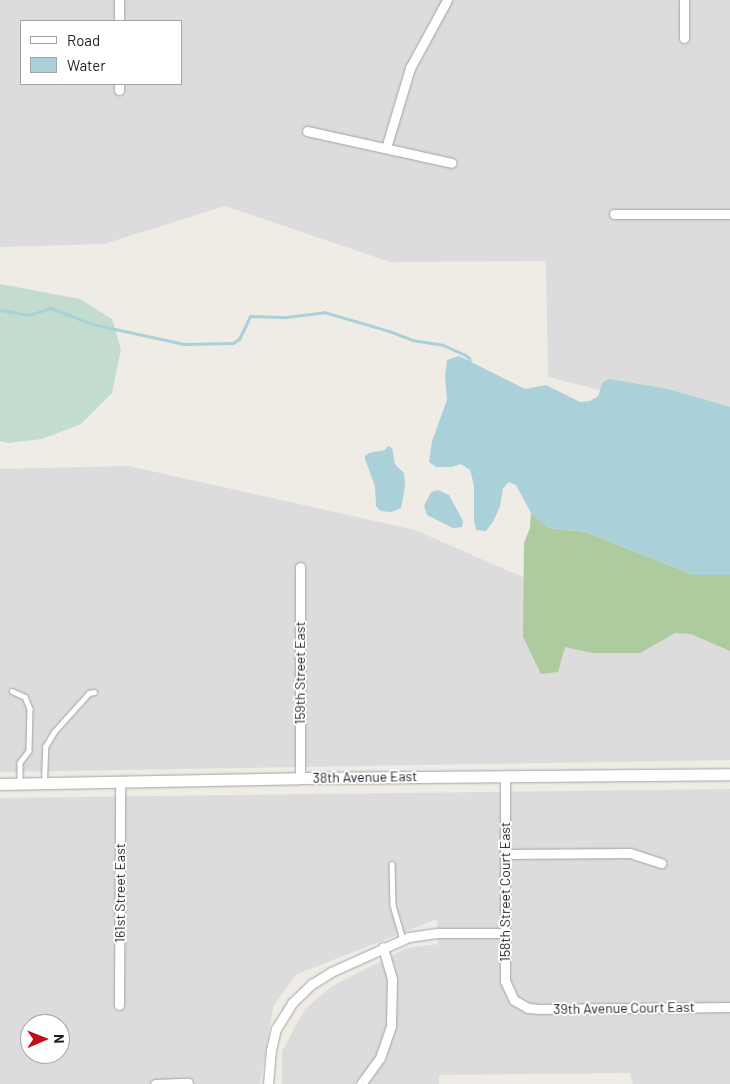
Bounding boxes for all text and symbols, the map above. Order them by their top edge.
legend [20,20,182,85]
text: Road [67,31,100,49]
text: Water [67,56,106,74]
street label: 159th Street East [292,621,308,725]
street label: 38th Avenue East [313,768,417,786]
street label: 158th Street Court East [497,822,513,962]
street label: 161st Street East [112,843,128,943]
street label: 39th Avenue Court East [553,998,695,1018]
north arrow [20,1014,70,1064]
text: N [51,1034,68,1044]

